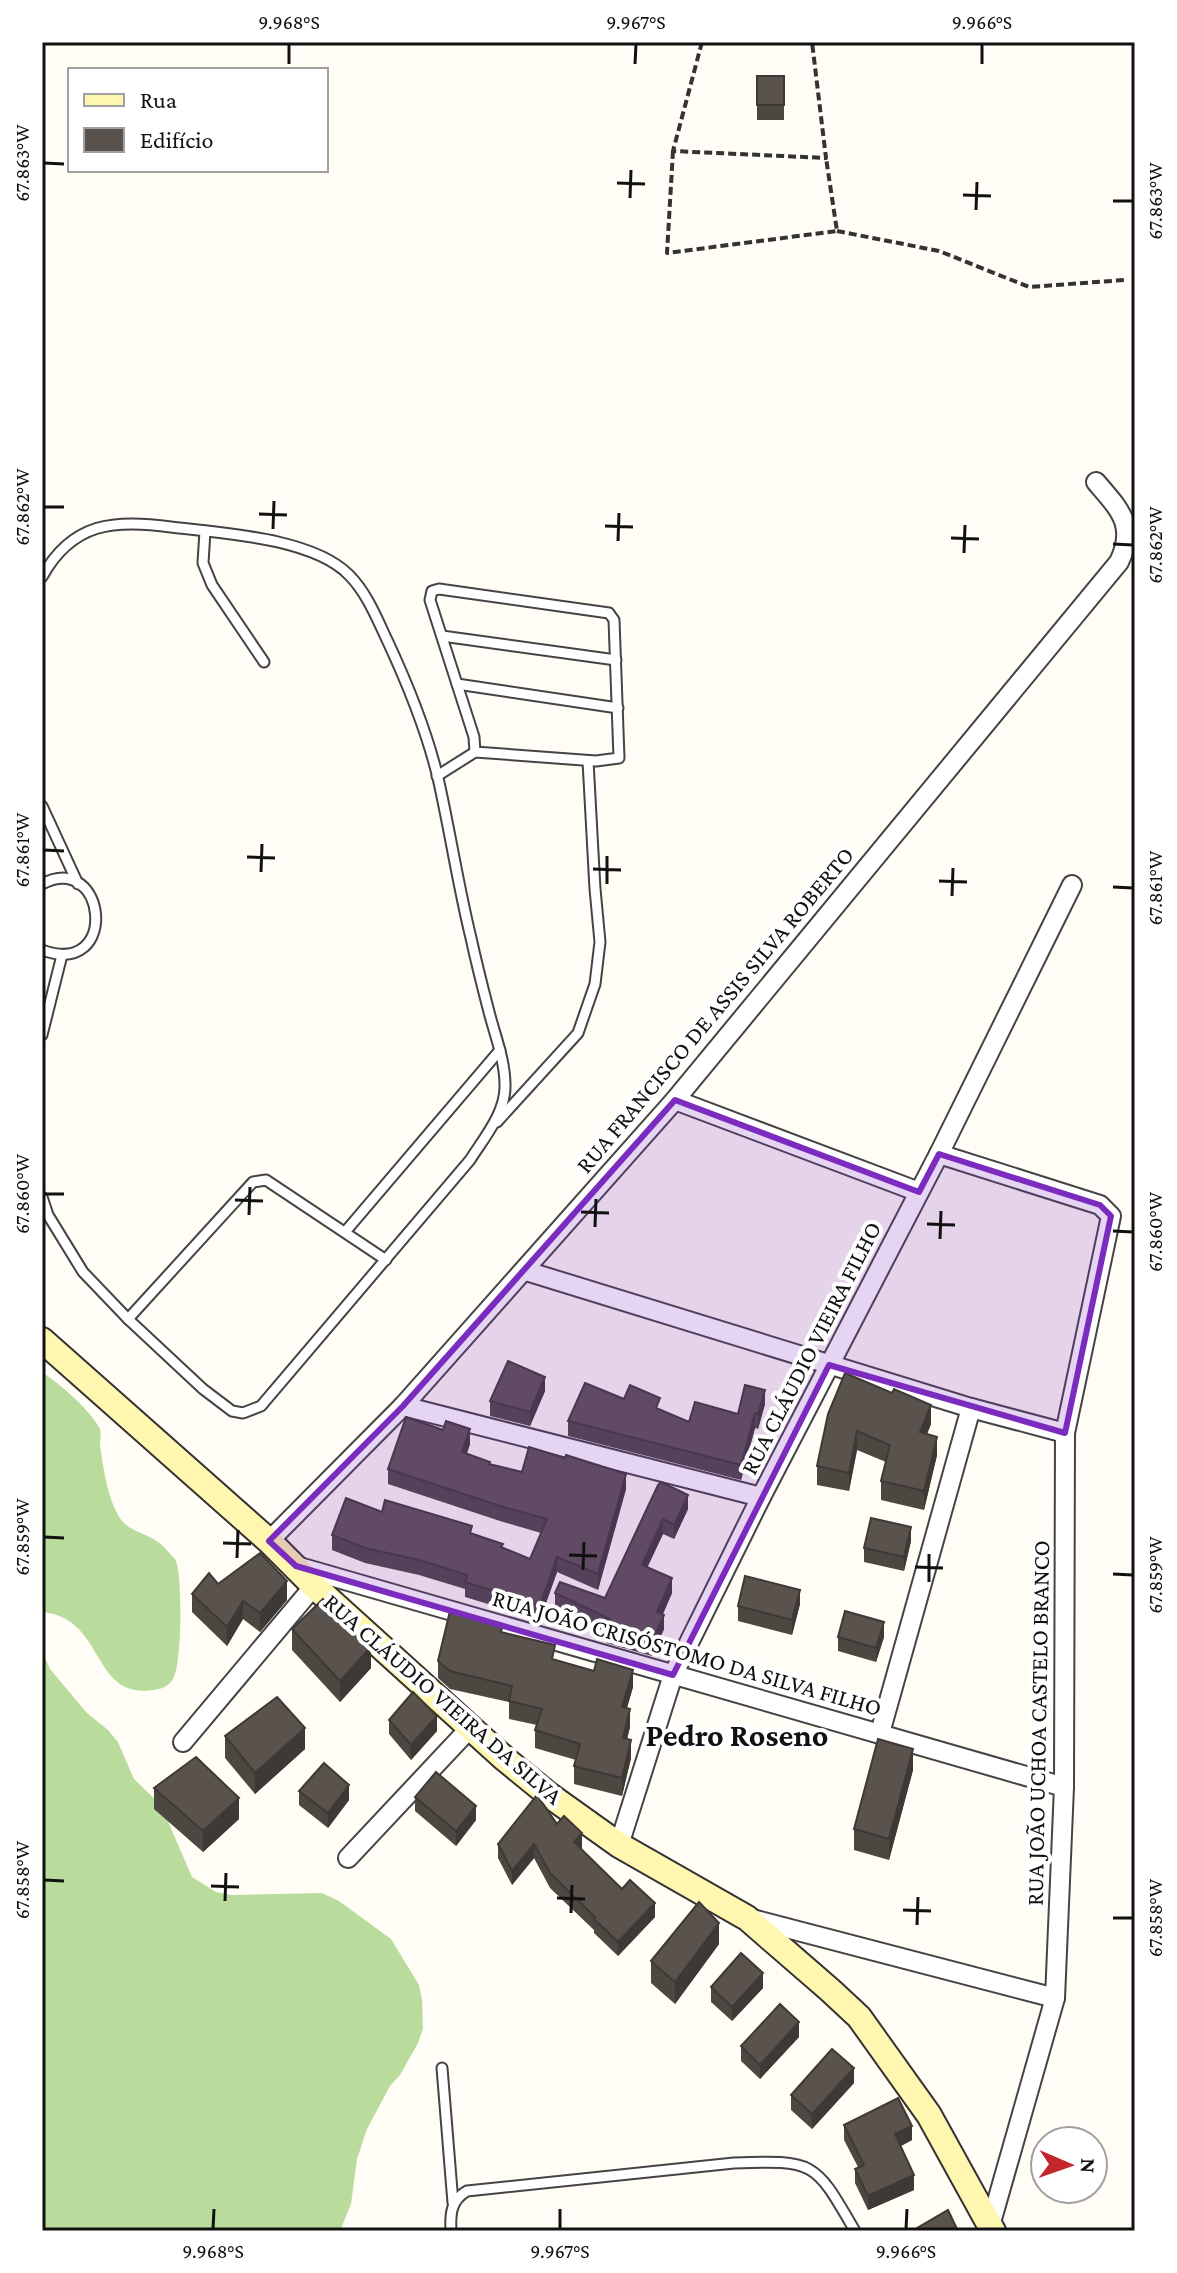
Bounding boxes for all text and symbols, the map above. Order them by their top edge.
text: 9.968°S [258,11,320,33]
text: 9.967°S [606,11,666,33]
text: 9.966°S [952,11,1012,33]
legend [68,68,328,172]
text: Rua [140,86,177,113]
text: 67.863°W [11,124,33,202]
text: Edifício [140,126,213,153]
text: 67.863°W [1144,162,1166,240]
text: 67.862°W [11,468,33,546]
text: 67.862°W [1144,506,1166,584]
text: 67.861°W [11,812,33,887]
street label: RUA FRANCISCO DE ASSIS SILVA ROBERTO [570,841,859,1178]
text: 67.861°W [1144,850,1166,925]
text: 67.860°W [11,1153,33,1234]
text: 67.860°W [1144,1191,1166,1272]
street label: RUA CLÁUDIO VIEIRA FILHO [735,1217,886,1479]
text: 67.859°W [11,1498,33,1576]
text: 67.859°W [1144,1536,1166,1614]
street label: RUA JOÃO UCHOA CASTELO BRANCO [1021,1540,1054,1906]
street label: RUA JOÃO CRISÓSTOMO DA SILVA FILHO [490,1584,885,1721]
street label: RUA CLÁUDIO VIEIRA DA SILVA [319,1588,568,1810]
district label: Pedro Roseno [646,1717,828,1753]
text: 67.858°W [11,1840,33,1919]
text: 67.858°W [1144,1878,1166,1957]
north arrow [1029,2125,1109,2205]
text: N [1076,2158,1101,2174]
text: 9.968°S [182,2240,244,2262]
text: 9.967°S [530,2240,590,2262]
text: 9.966°S [876,2240,936,2262]

